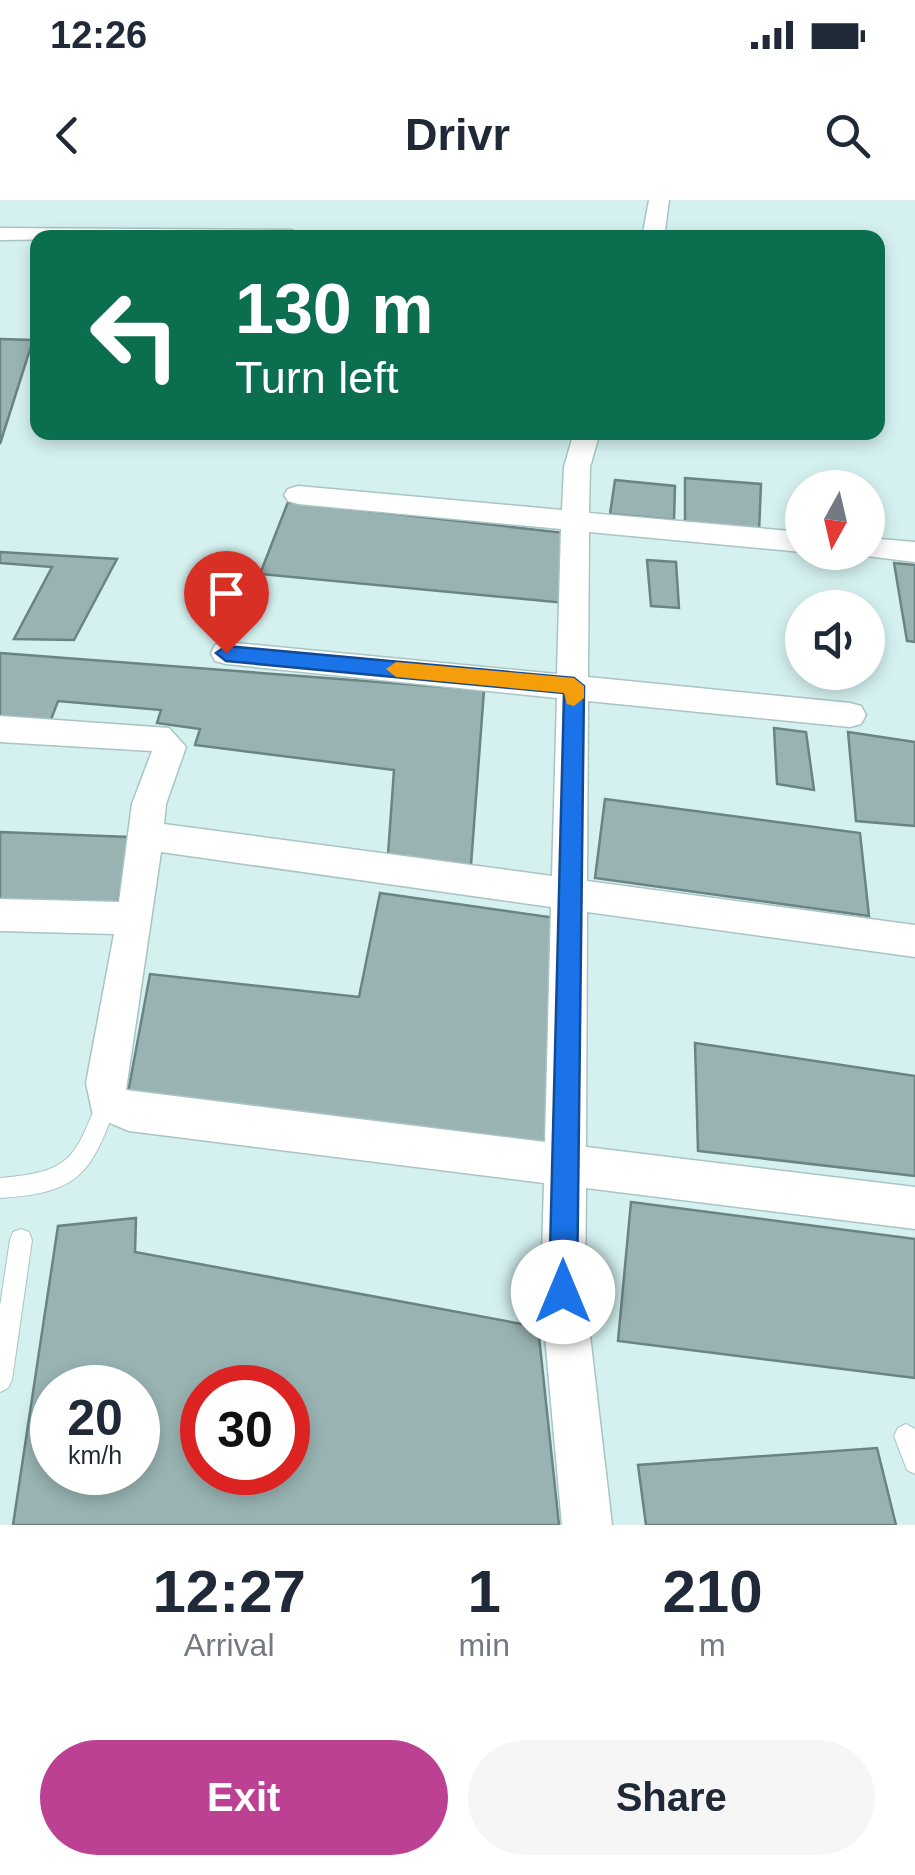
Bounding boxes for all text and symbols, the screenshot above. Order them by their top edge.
text: 12:26 [50,14,147,56]
icon: back [40,108,95,163]
icon: search [820,108,875,163]
text: Drivr [405,109,510,160]
icon: left [70,270,200,400]
text: 130 m [235,270,433,348]
text: Turn left [235,352,398,403]
north arrow [785,470,885,570]
map controls [785,470,885,690]
pin [184,551,269,654]
icon: arrive [199,566,254,621]
button: sound [785,590,885,690]
position arrow [511,1240,615,1344]
speed limit sign: 30 [180,1365,310,1495]
text: 20 [67,1390,123,1446]
text: km/h [68,1441,122,1469]
text: 12:27 [152,1558,306,1625]
text: 1 [467,1558,501,1625]
text: 210 [662,1558,763,1625]
text: Arrival [184,1627,275,1663]
text: min [458,1627,510,1663]
text: m [699,1627,726,1663]
button: Exit [40,1740,448,1855]
button: Share [468,1740,875,1855]

